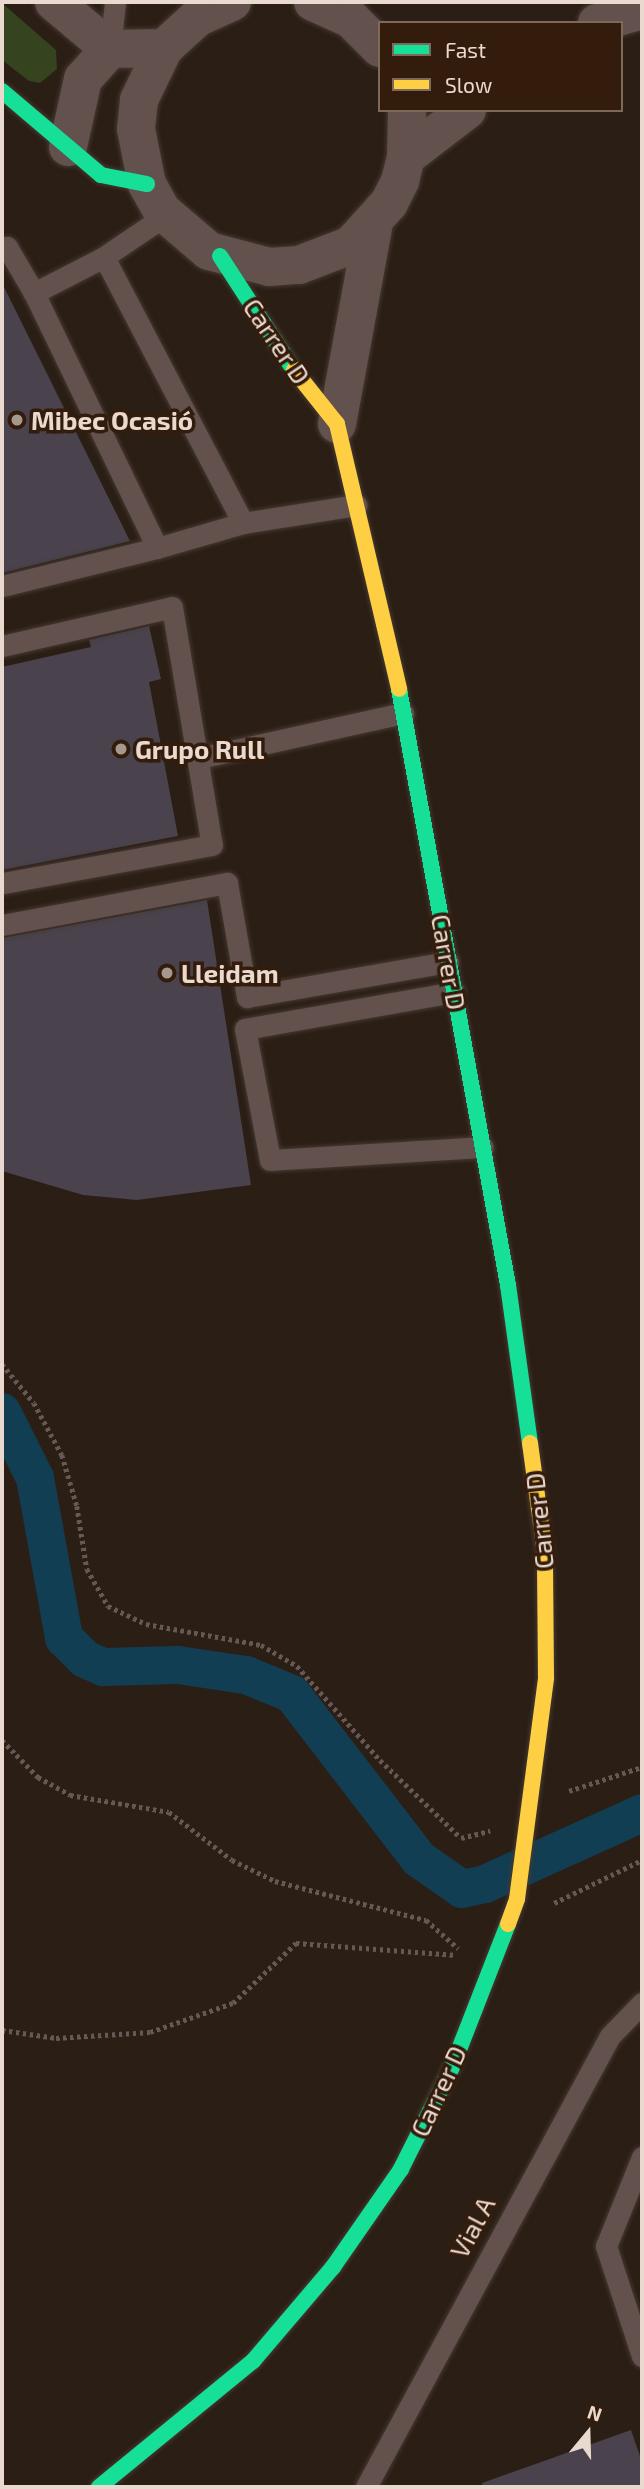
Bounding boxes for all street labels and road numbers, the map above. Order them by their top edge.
street label: Carrer D [237,292,317,390]
street label: Carrer D [425,911,473,1013]
street label: Carrer D [518,1471,560,1571]
street label: Carrer D [403,2040,473,2142]
street label: Vial A [443,2190,501,2264]

